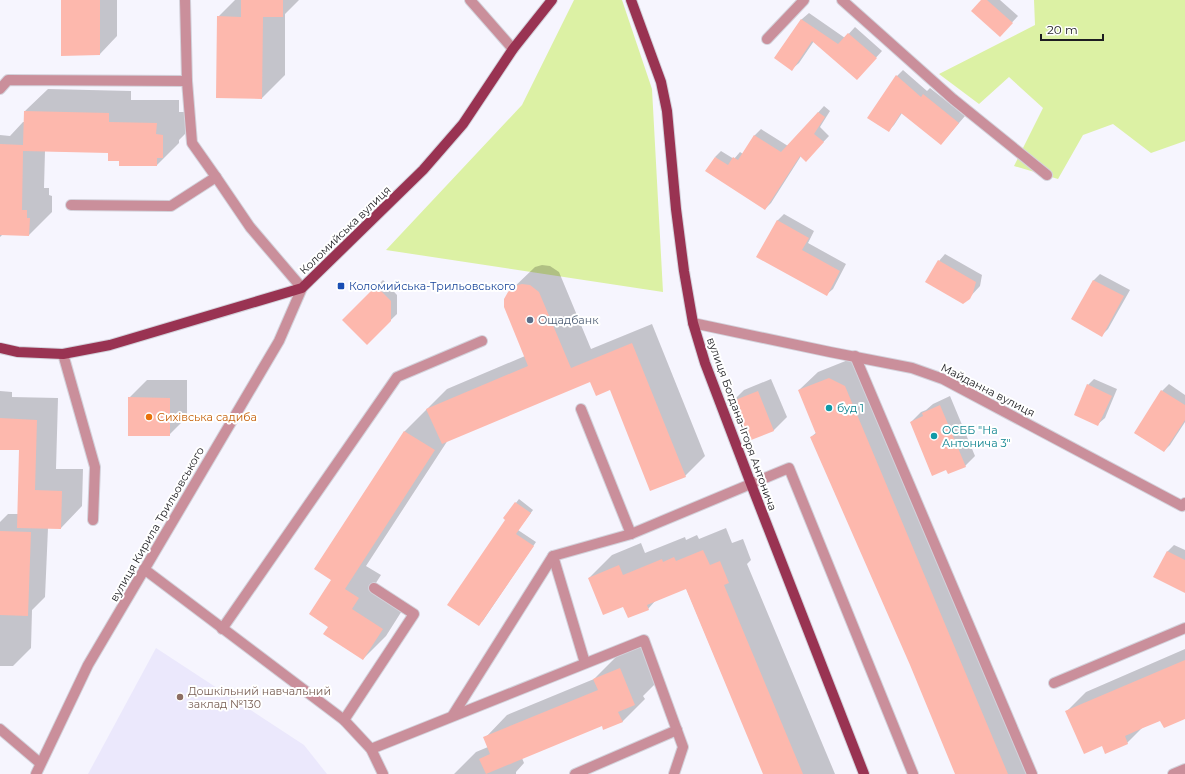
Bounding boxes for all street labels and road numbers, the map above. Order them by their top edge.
street label: Коломийська вулиця [296,183,394,277]
street label: вулиця Богдана-Ігоря Антонича [704,335,780,513]
street label: Майданна вулиця [939,360,1037,420]
street label: вулиця Кирила Трильовського [107,444,207,604]

